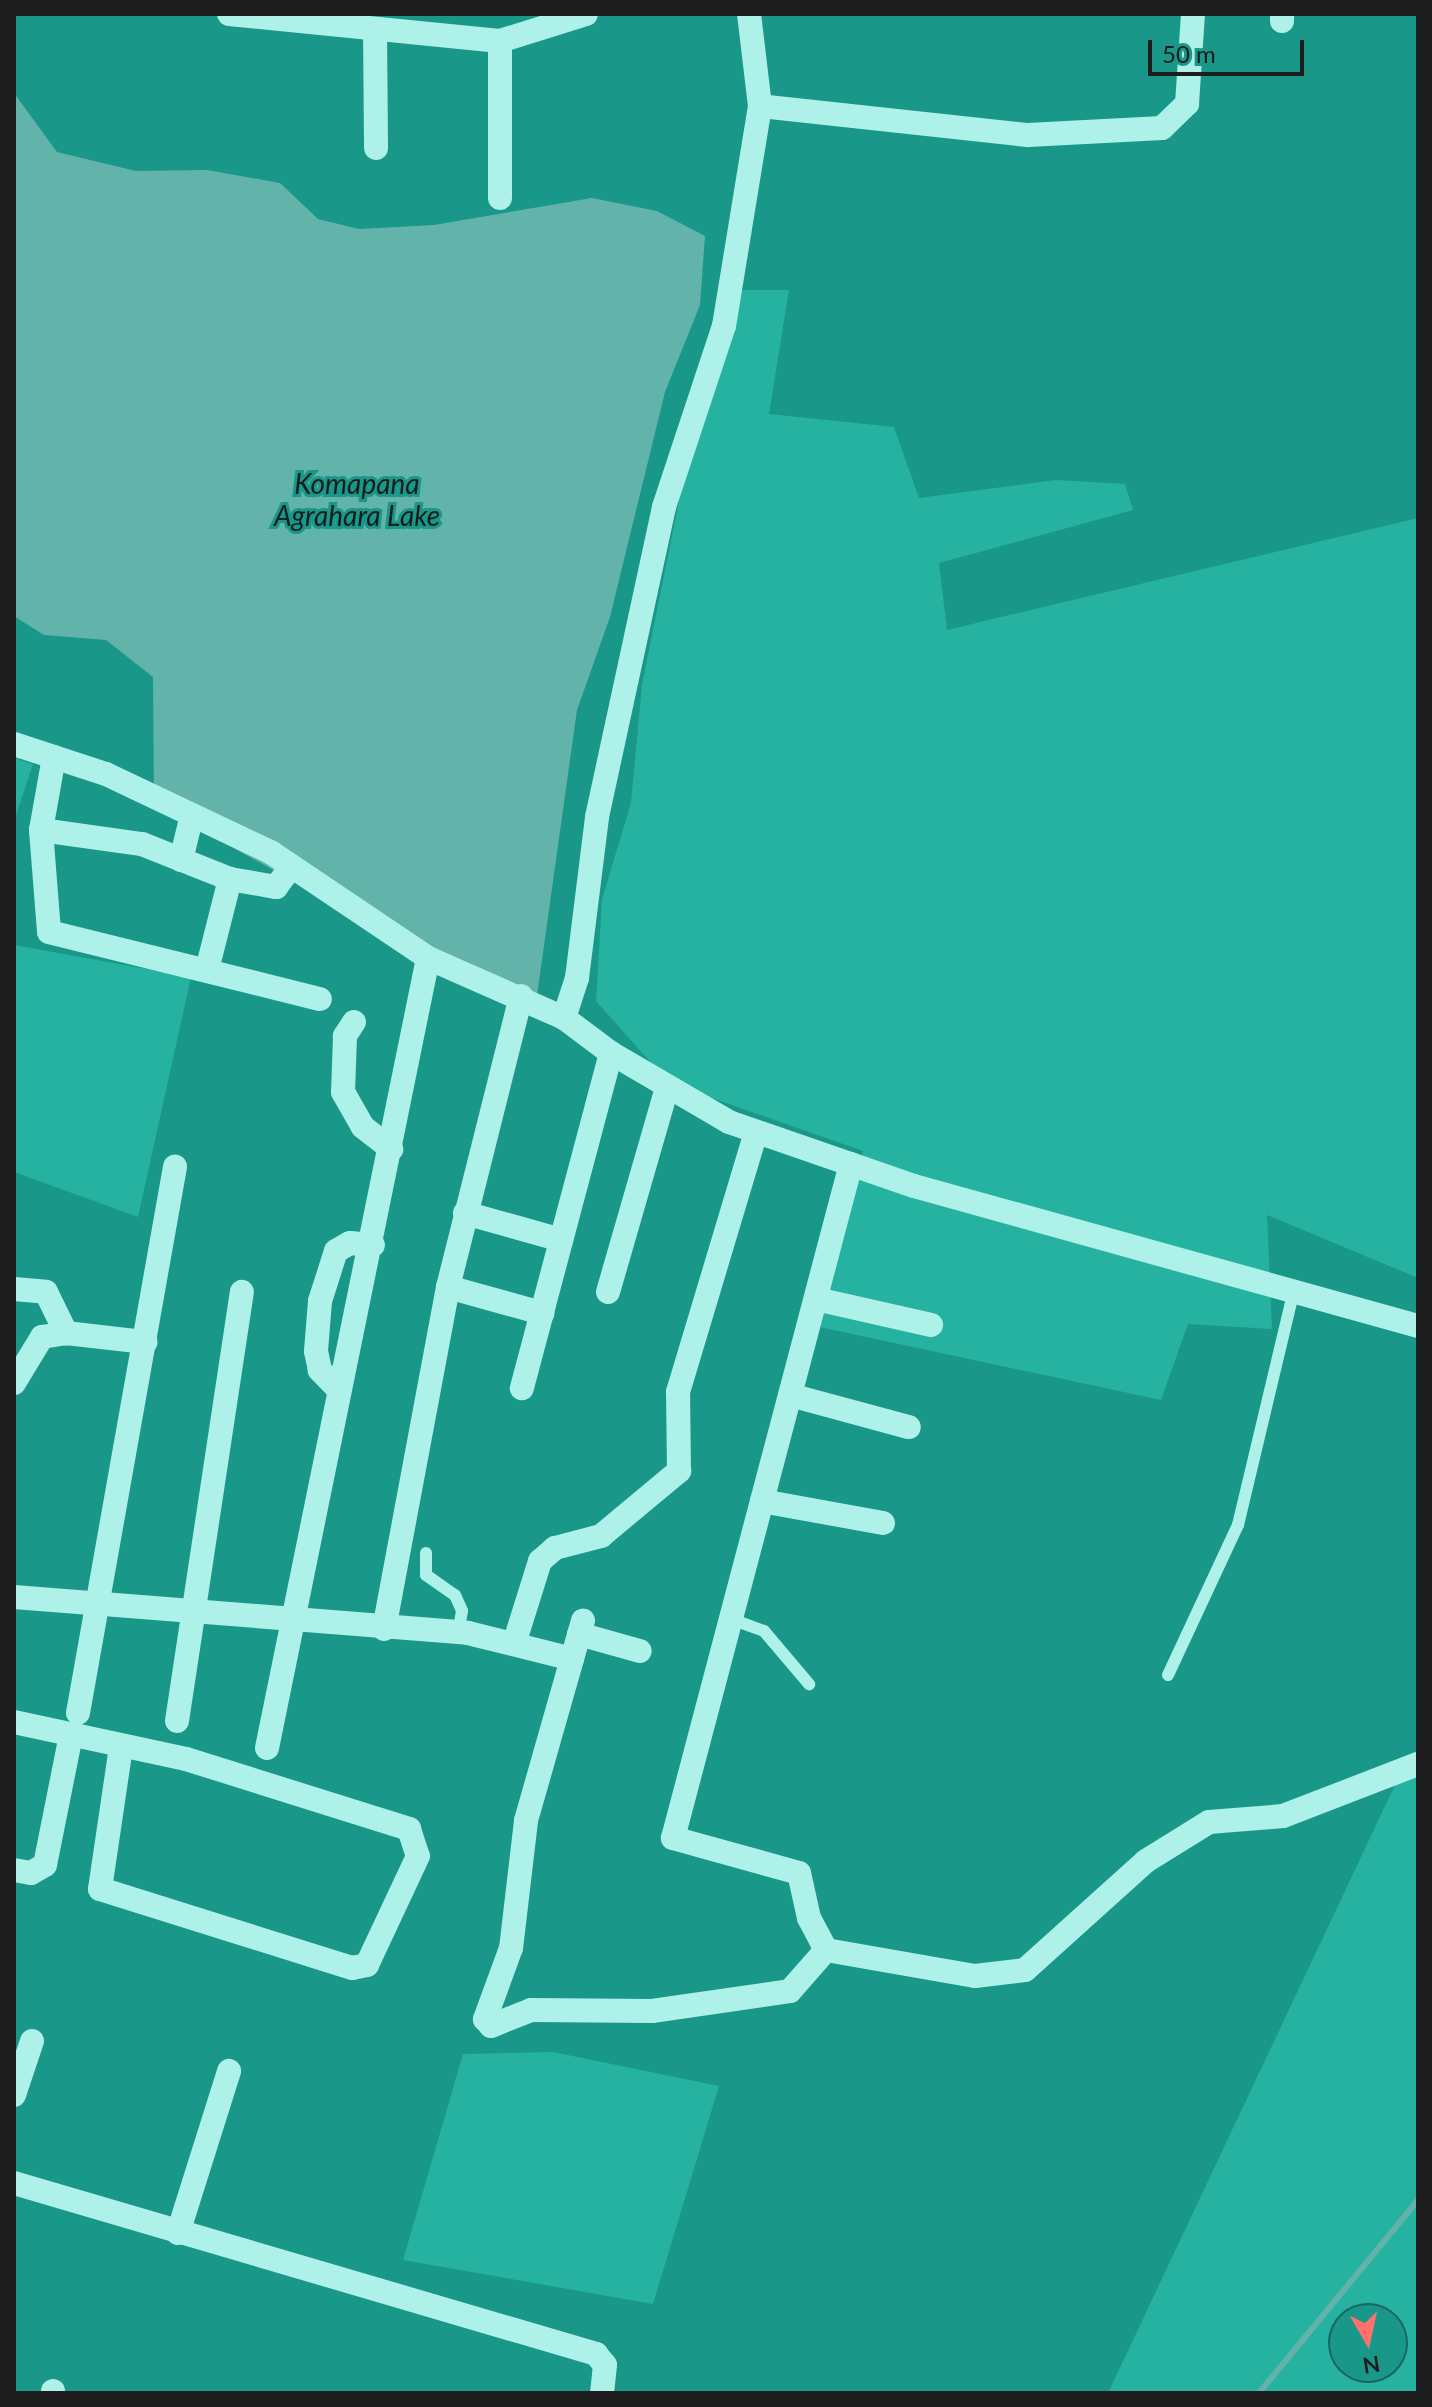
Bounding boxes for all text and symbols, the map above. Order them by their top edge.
scale bar [1152,24,1308,74]
text: 50 m [1162,39,1216,68]
water label: Komapana Agrahara Lake [274,466,440,532]
north arrow [1328,2303,1408,2383]
text: N [1361,2351,1382,2380]

